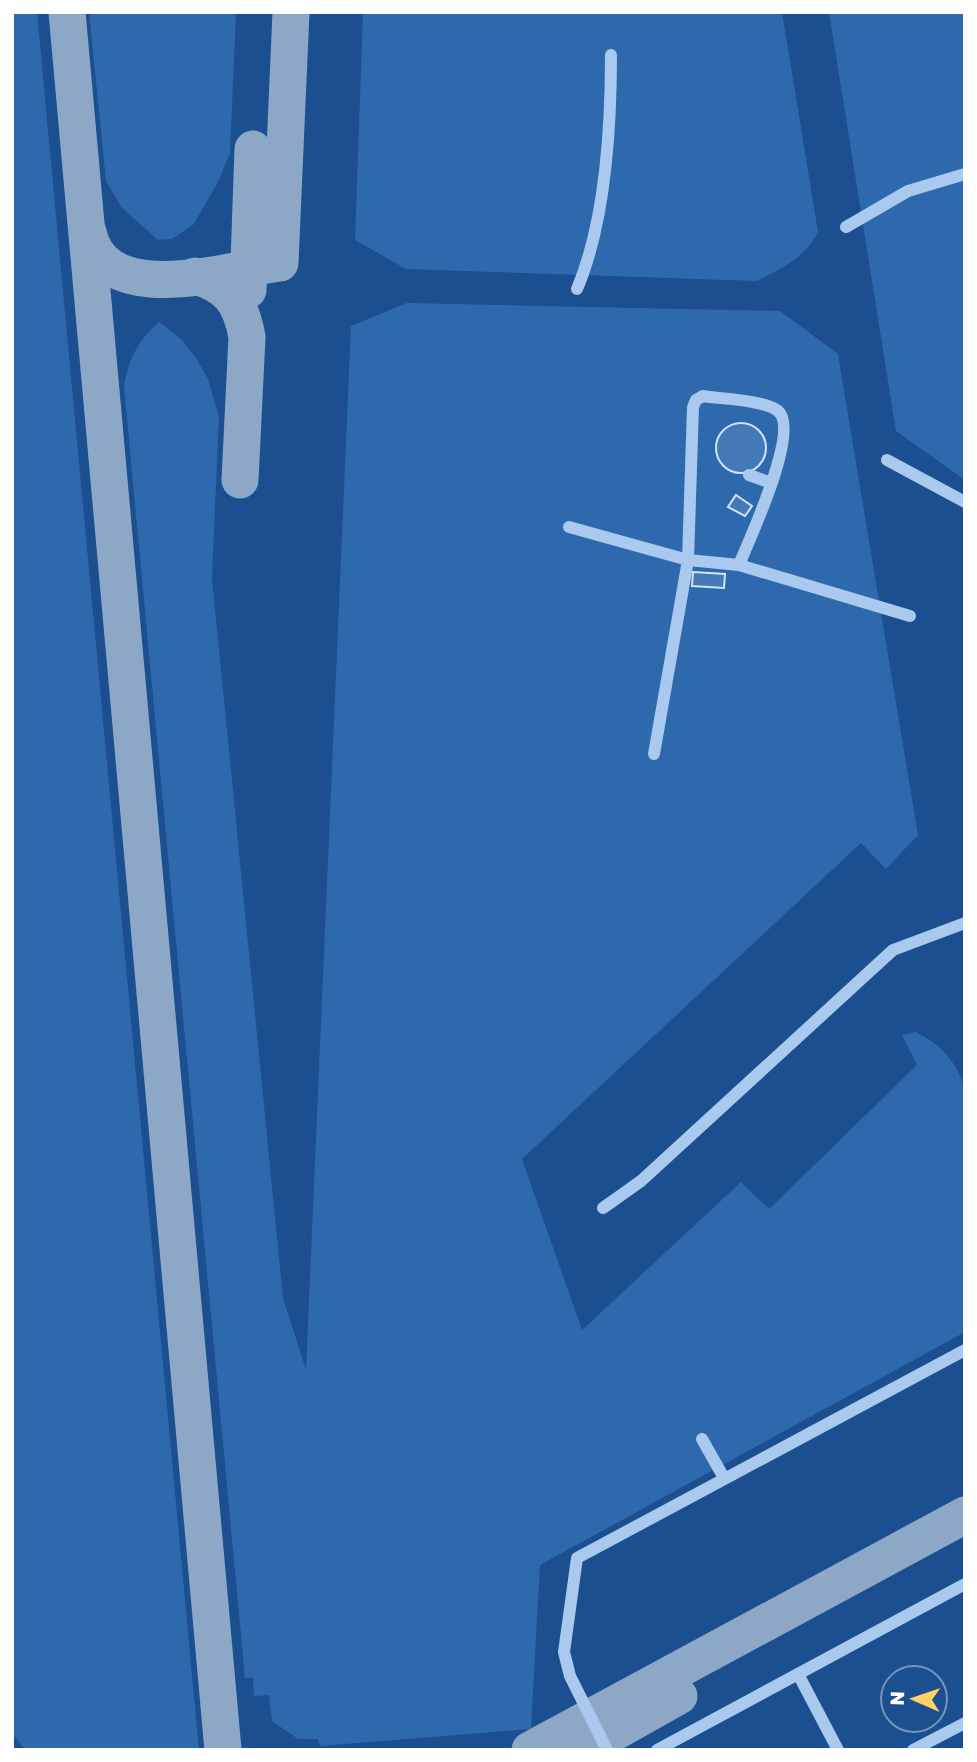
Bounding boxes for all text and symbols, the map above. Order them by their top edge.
north arrow [879,1664,949,1734]
text: N [885,1691,908,1706]

